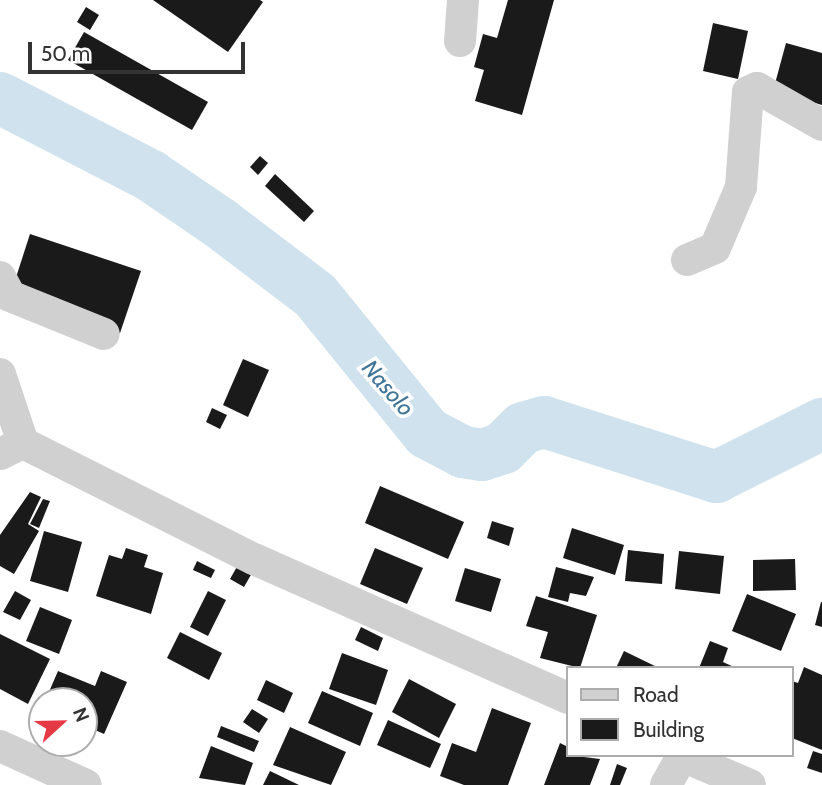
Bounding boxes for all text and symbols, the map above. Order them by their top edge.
scale bar [32,28,248,72]
text: 50 m [41,41,90,66]
water label: Nasolo [356,354,420,422]
legend [566,666,794,757]
text: Road [633,682,679,707]
north arrow [28,687,98,757]
text: N [68,704,94,725]
text: Building [633,717,704,742]

